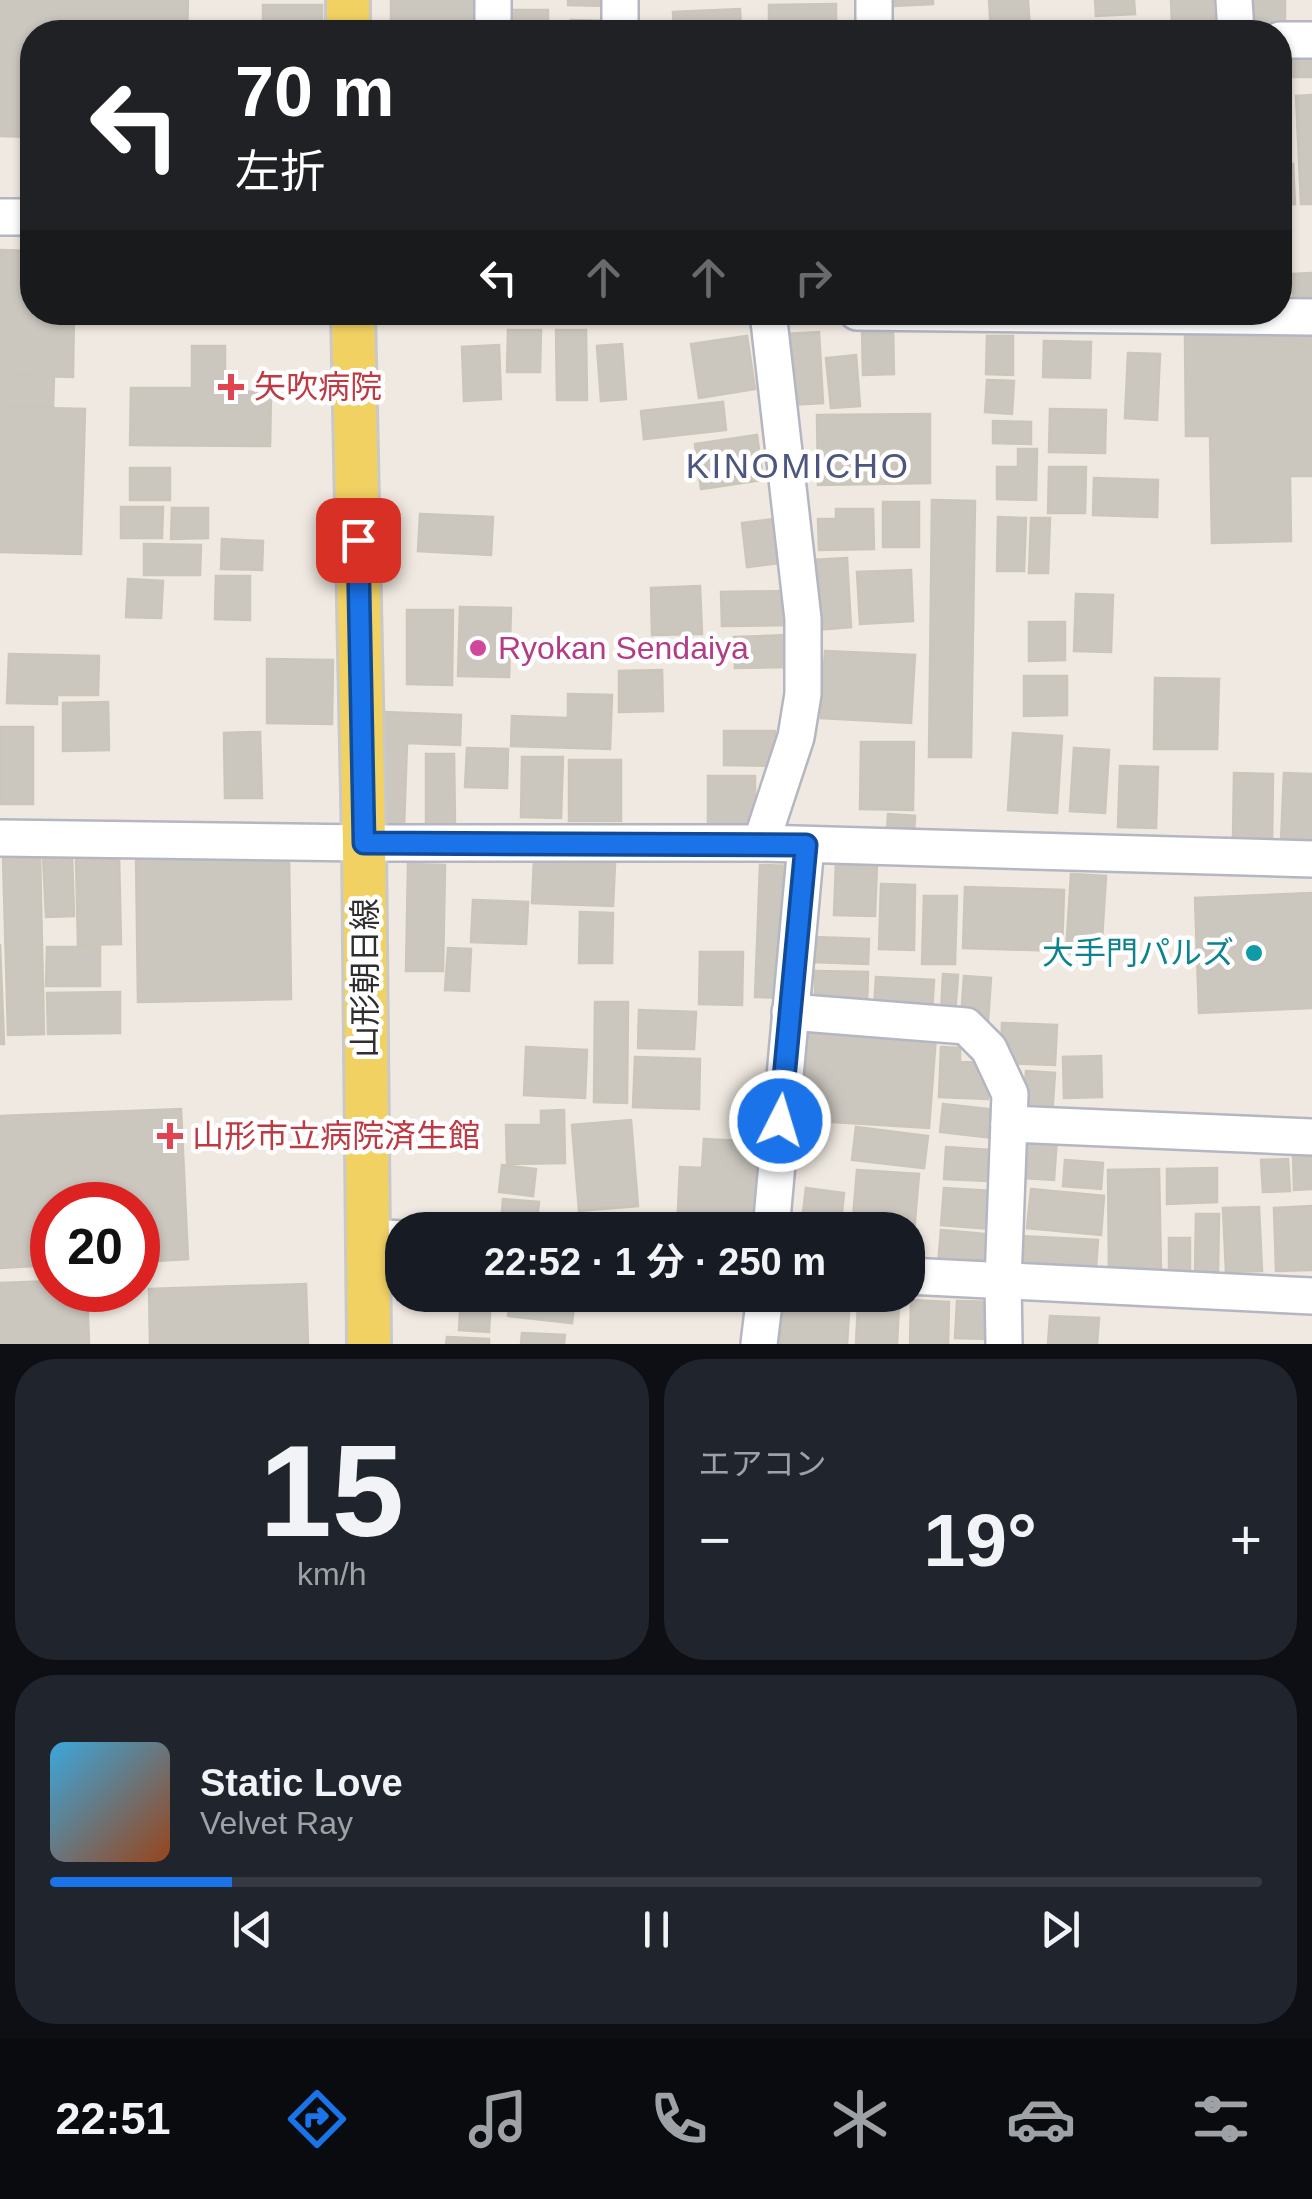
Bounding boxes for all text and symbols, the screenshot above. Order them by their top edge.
text: 70 m [235,53,395,131]
icon: left [70,60,200,190]
text: 左折 [235,146,325,197]
icon: left [471,250,526,305]
icon: ahead [576,250,631,305]
icon: ahead [681,250,736,305]
icon: right [786,250,841,305]
place label: 矢吹病院 [254,369,382,405]
marker: 矢吹病院 [218,374,244,400]
district label: KINOMICHO [686,446,910,485]
pin [316,498,401,583]
icon: arrive [331,513,386,568]
place label: Ryokan Sendaiya [498,630,749,666]
marker: Ryokan Sendaiya [467,637,489,659]
street label: 山形朝日線 [347,898,383,1058]
place label: 大手門パルズ [1042,935,1234,971]
marker: 大手門パルズ [1243,942,1265,964]
position arrow [728,1069,832,1173]
place label: 山形市立病院済生館 [192,1118,480,1154]
marker: 山形市立病院済生館 [157,1123,183,1149]
speed limit sign: 20 [30,1182,160,1312]
text: 22:52 · 1 分 · 250 m [484,1241,826,1283]
text: 15 [259,1418,404,1564]
text: エアコン [699,1446,827,1482]
text: 19° [924,1498,1037,1582]
text: − [699,1509,731,1571]
text: + [1230,1509,1262,1571]
text: km/h [297,1556,366,1592]
text: Static Love [200,1762,403,1804]
text: Velvet Ray [200,1805,353,1841]
icon: previous [225,1902,280,1957]
icon: pause [629,1902,684,1957]
icon: next [1033,1902,1088,1957]
icon: directions [282,2084,352,2154]
icon: music [463,2084,533,2154]
icon: phone [644,2084,714,2154]
icon: climate [825,2084,895,2154]
icon: car [1006,2084,1076,2154]
icon: filters [1186,2084,1256,2154]
text: 22:51 [55,2093,171,2144]

